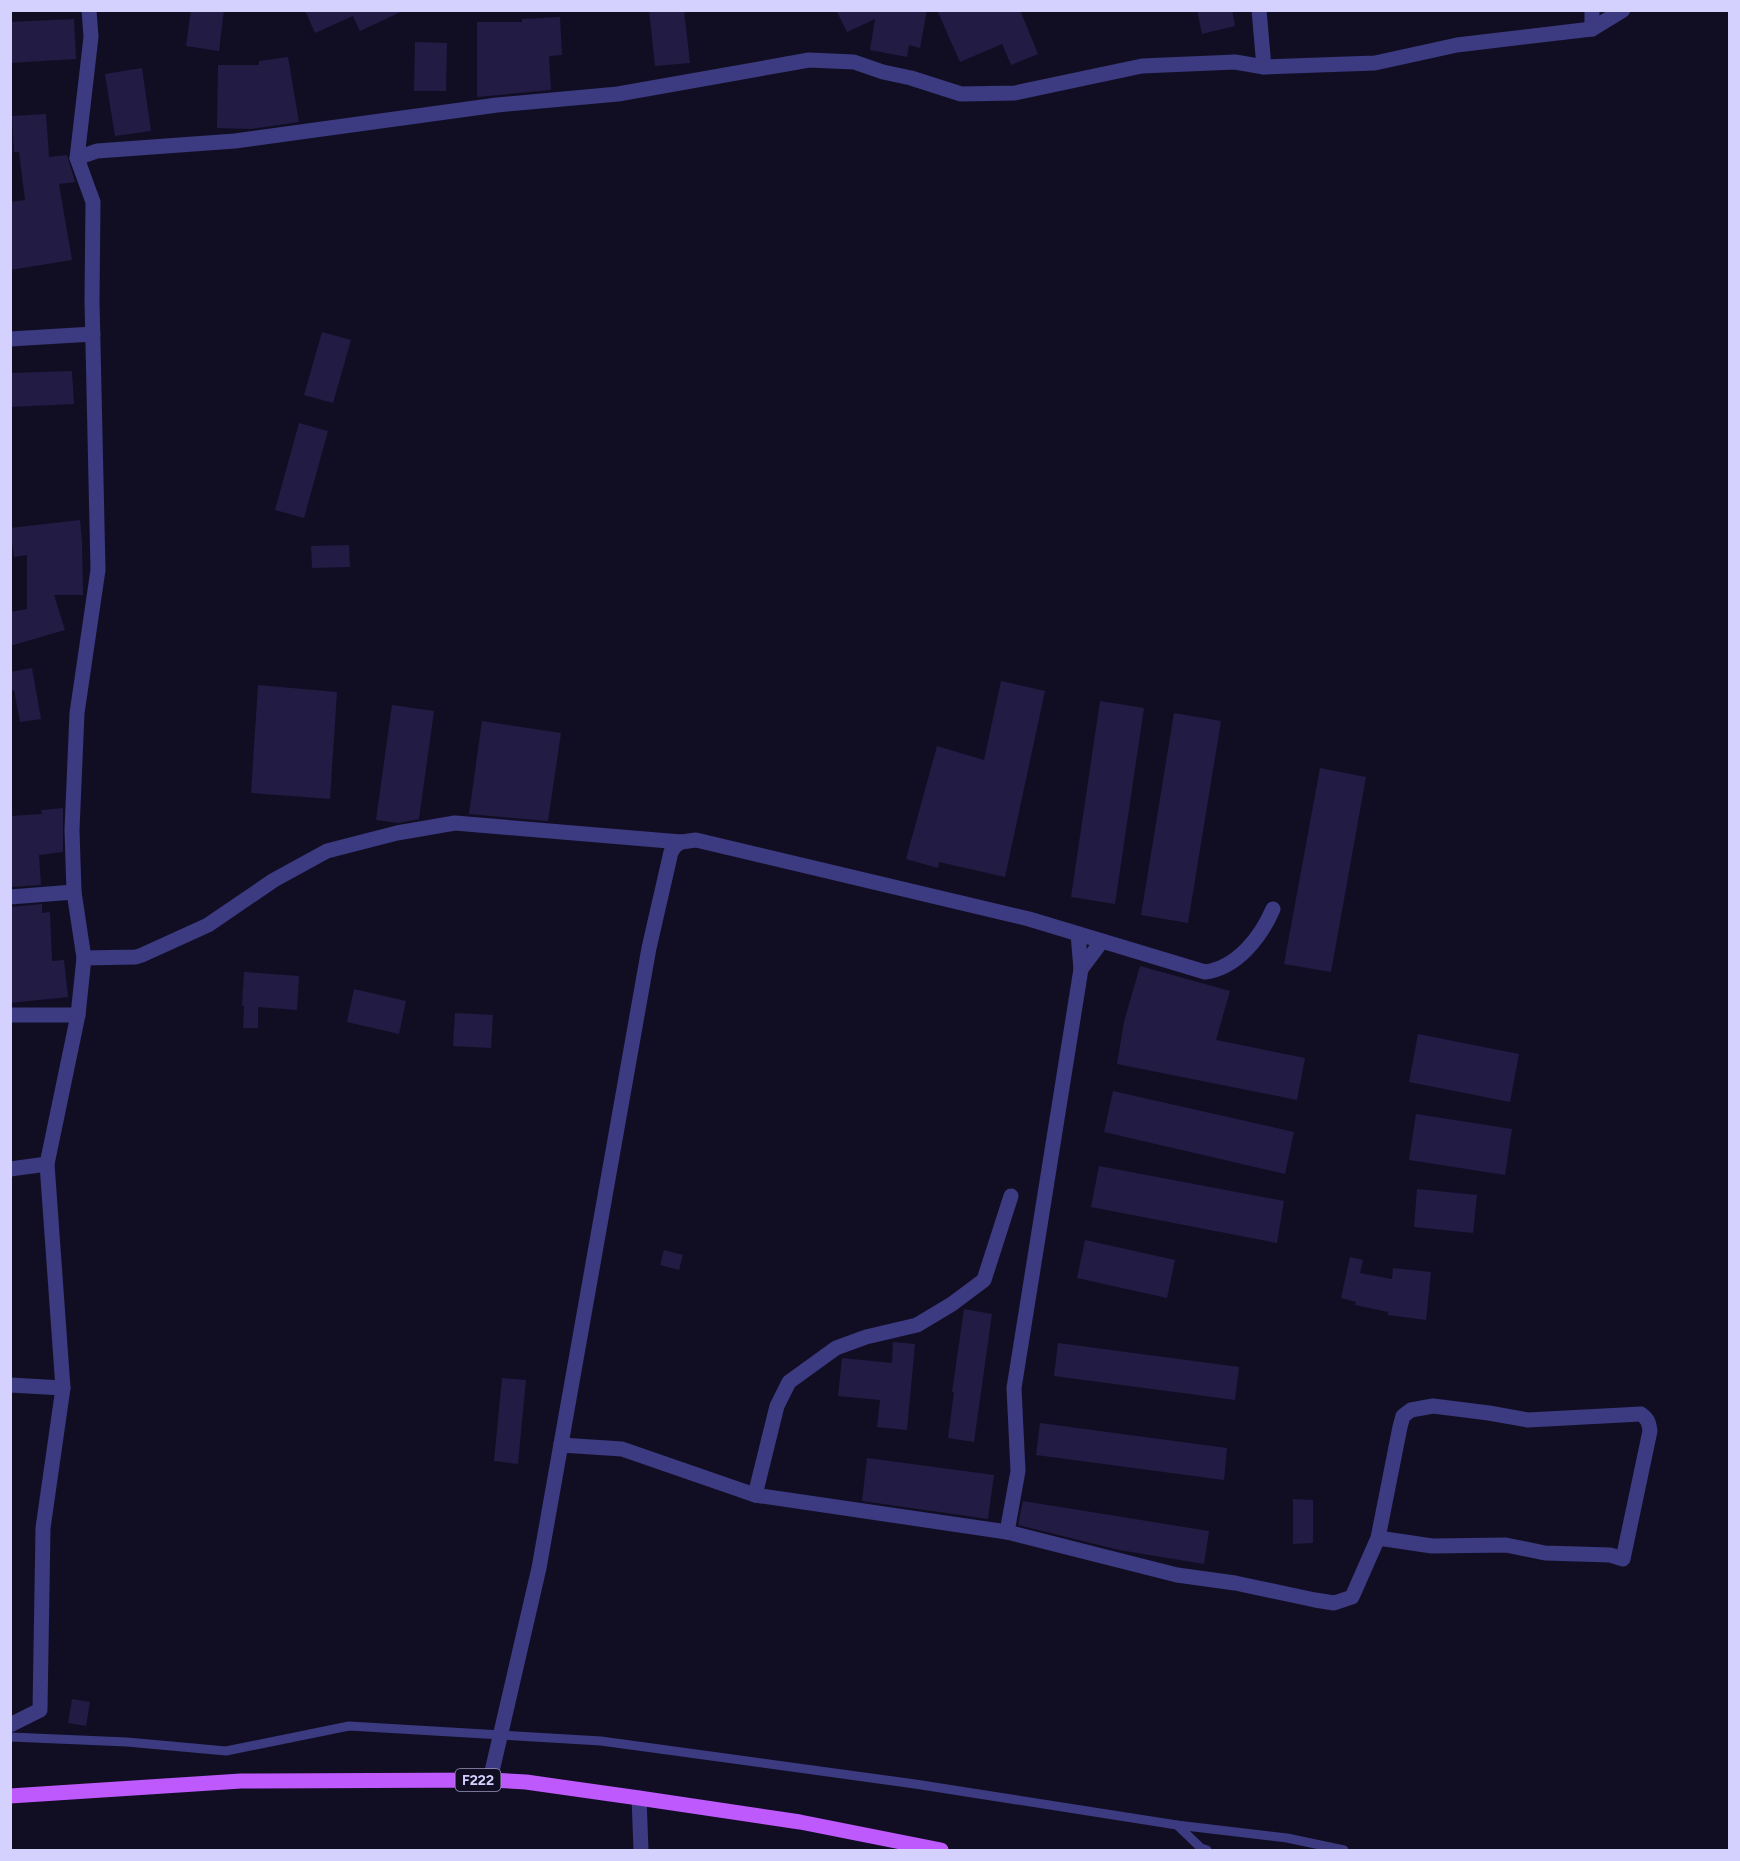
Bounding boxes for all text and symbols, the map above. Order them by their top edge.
road number: F222 [456,1769,500,1791]

